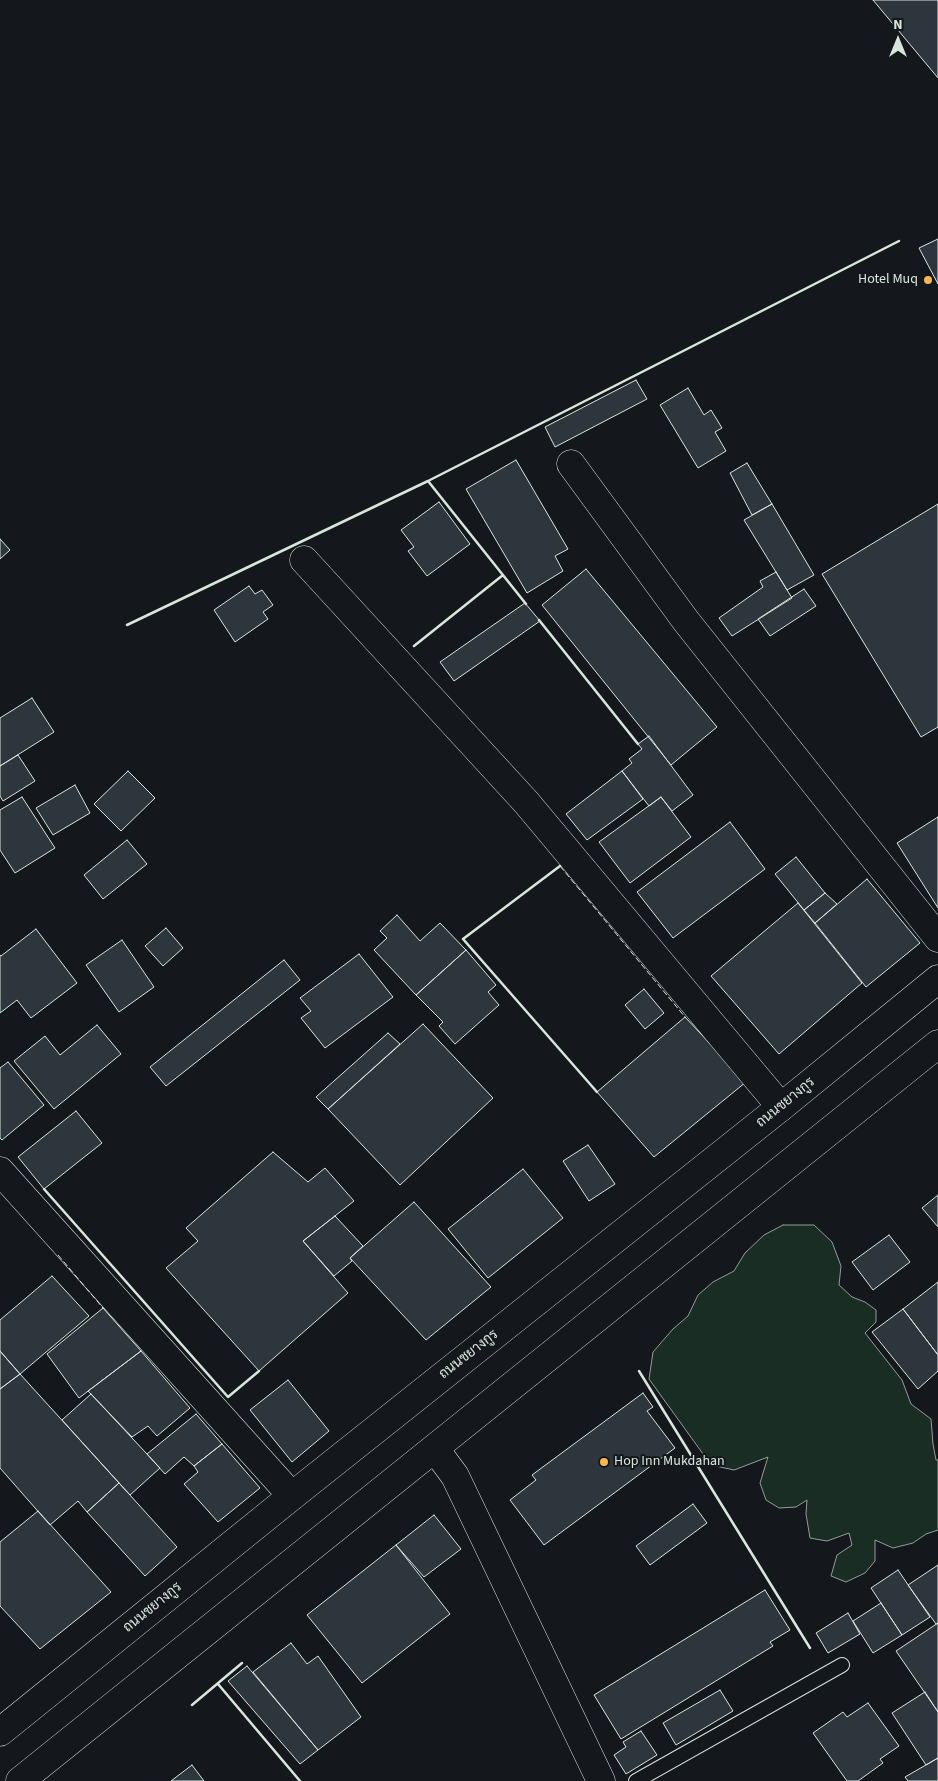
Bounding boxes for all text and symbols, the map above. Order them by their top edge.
north arrow [873,15,923,65]
text: N [893,15,903,35]
place label: Hotel Muq [858,272,918,288]
marker: Hotel Muq [922,274,934,286]
street label: ถนนชยางกูร [753,1074,819,1132]
street label: ถนนชยางกูร [436,1327,502,1383]
place label: Hop Inn Mukdahan [614,1454,725,1470]
marker: Hop Inn Mukdahan [598,1456,610,1468]
street label: ถนนชยางกูร [120,1579,186,1637]

